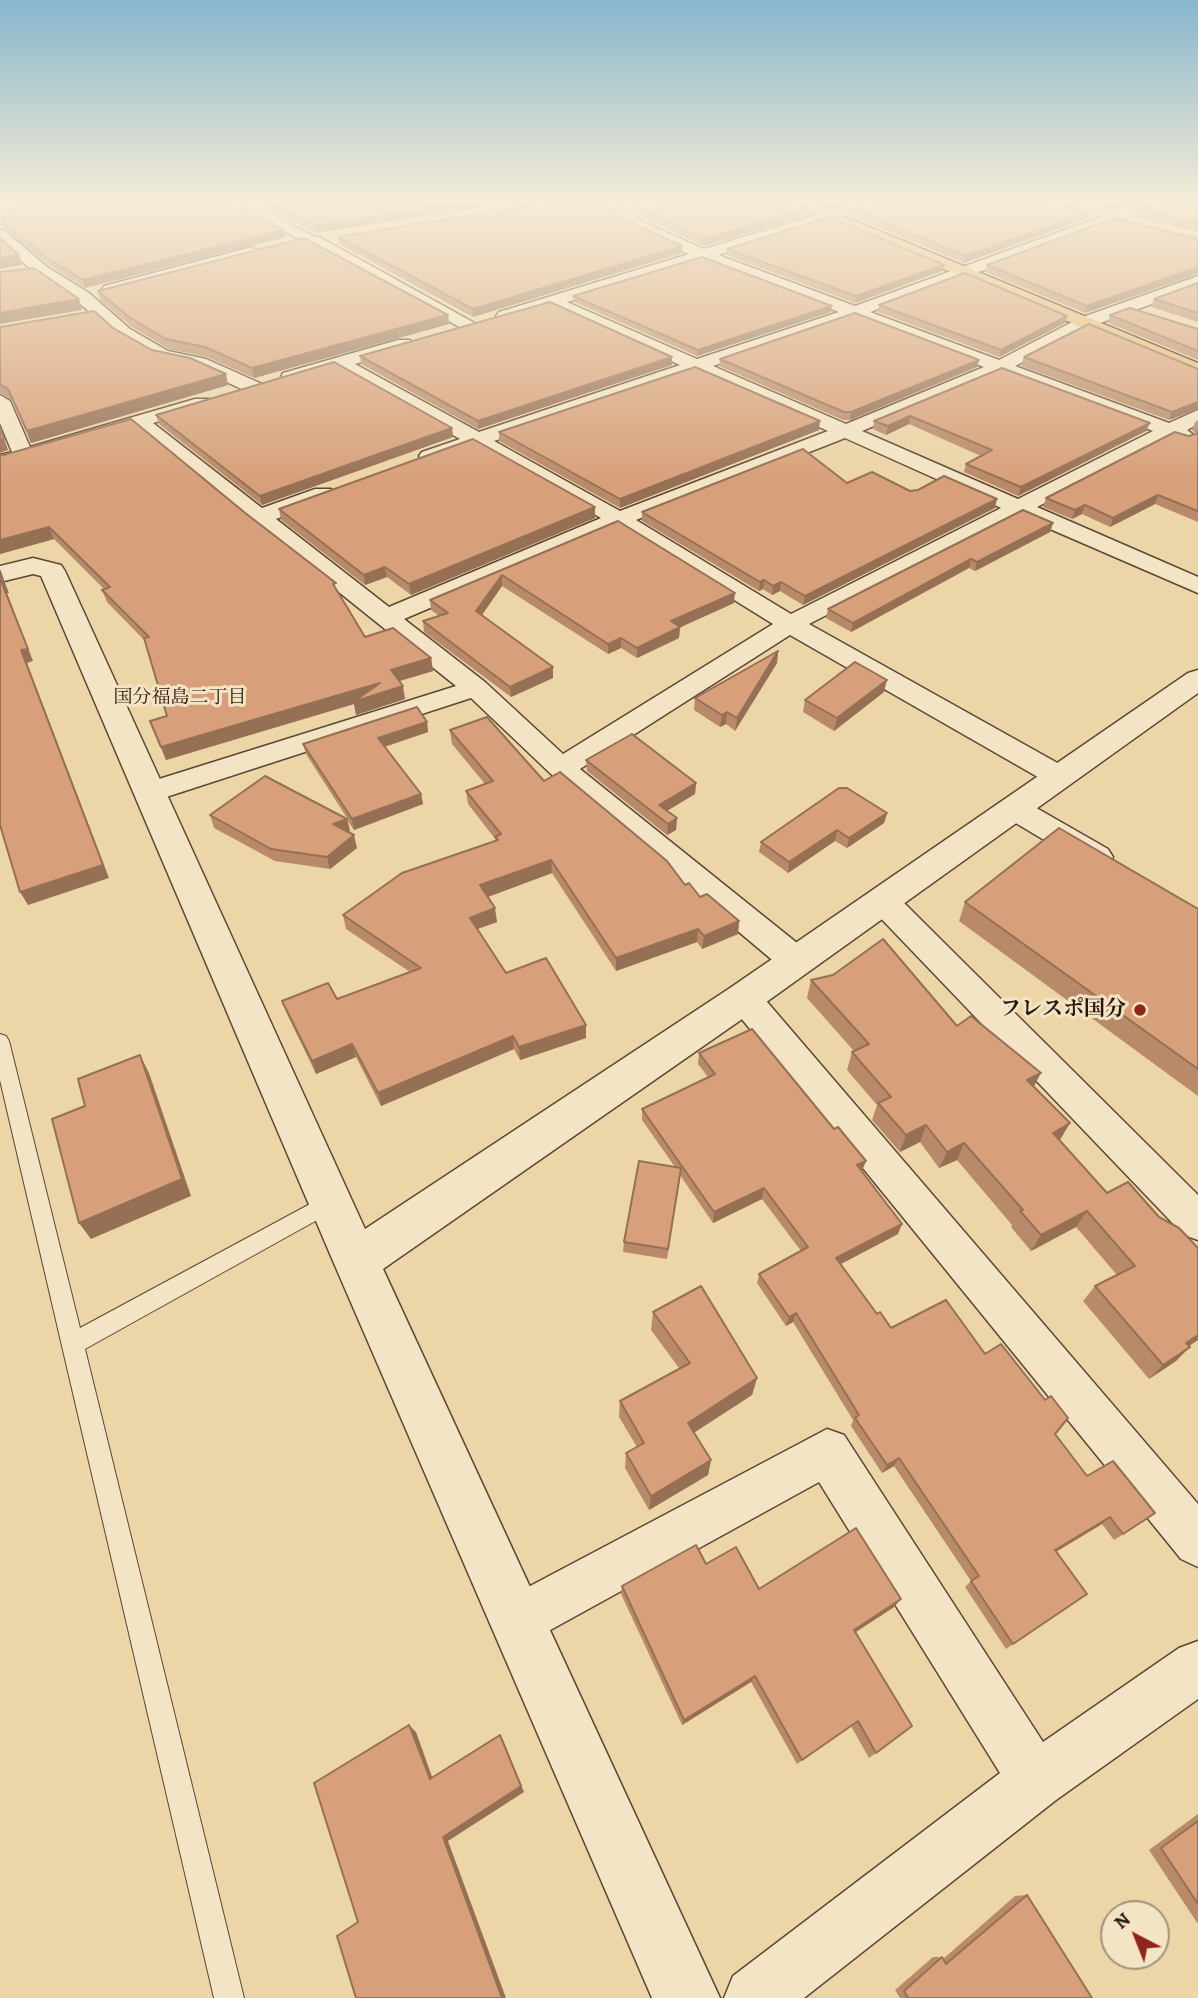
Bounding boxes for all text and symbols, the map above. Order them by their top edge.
district label: 国分福島二丁目 [114,687,246,709]
place label: フレスポ国分 [1000,997,1126,1023]
marker: フレスポ国分 [1132,1002,1148,1018]
north arrow [1100,1900,1170,1970]
text: N [1108,1907,1136,1935]

